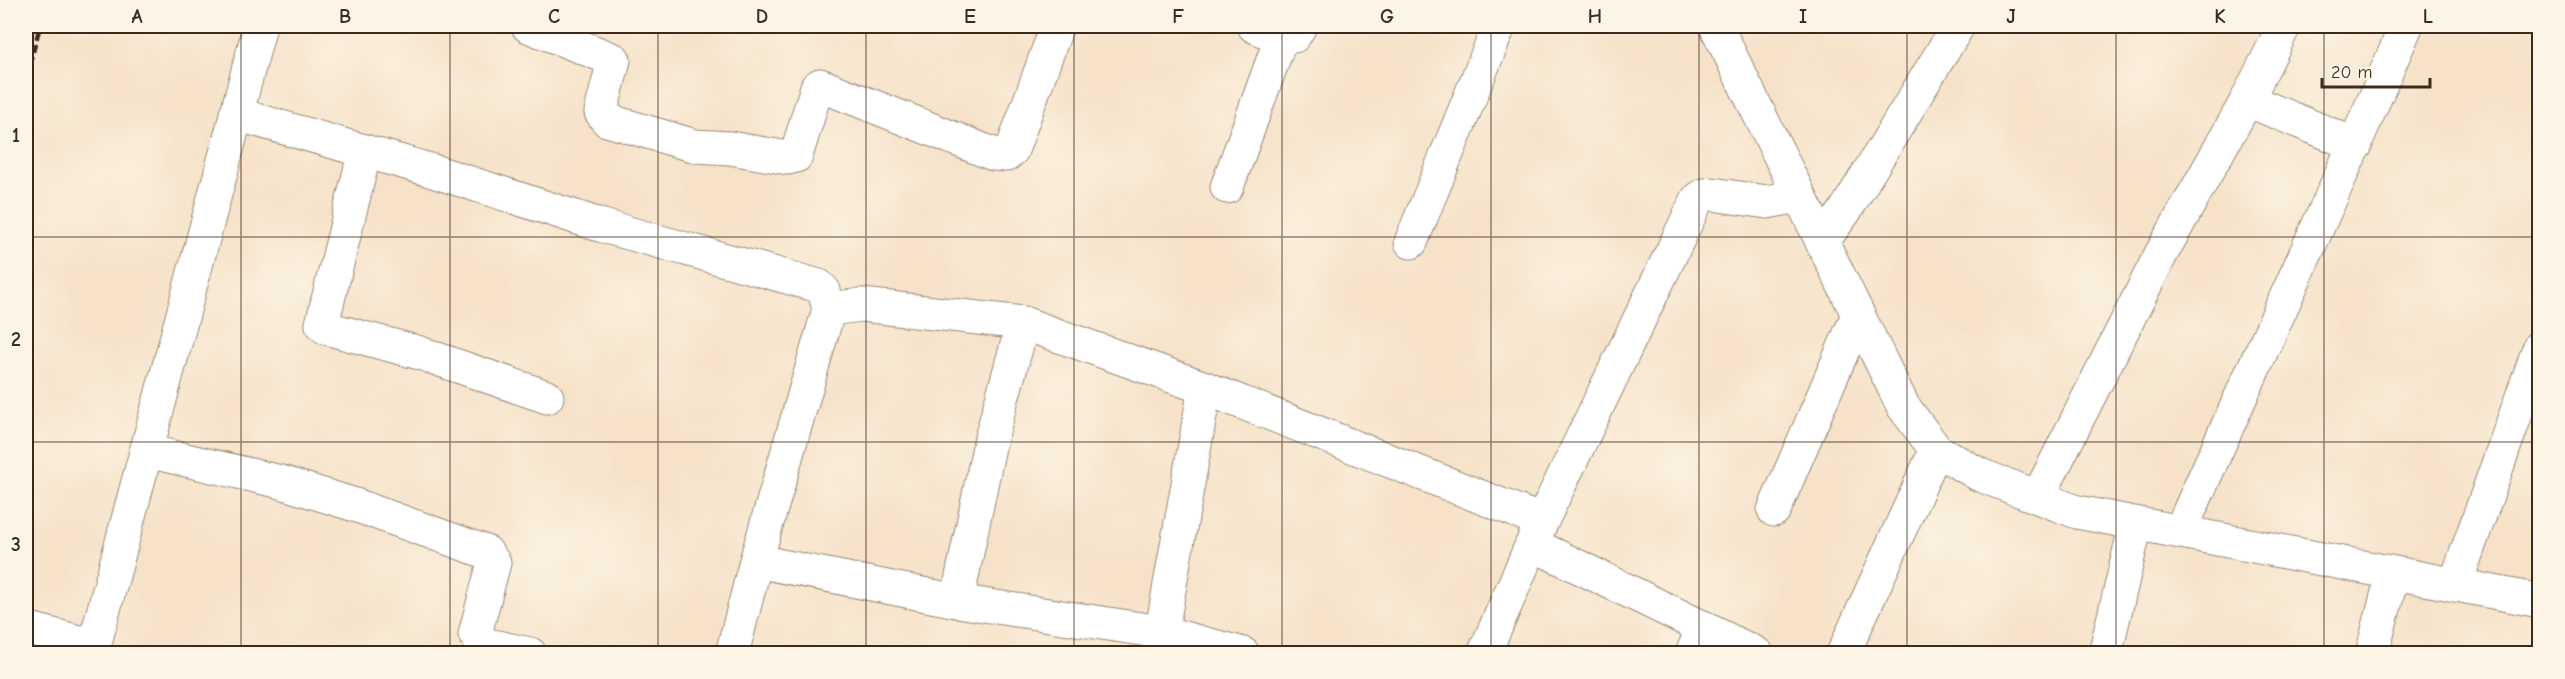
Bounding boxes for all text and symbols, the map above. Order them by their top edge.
text: A [131,5,143,28]
text: B [339,5,351,28]
text: C [548,5,560,28]
text: D [756,5,768,28]
text: E [964,5,976,28]
text: F [1172,5,1184,28]
text: G [1380,5,1394,28]
text: H [1588,5,1602,28]
text: I [1799,5,1807,28]
text: J [2006,5,2016,28]
text: K [2214,5,2226,28]
text: L [2423,5,2433,28]
scale bar [2322,51,2430,89]
text: 20 m [2331,62,2372,83]
text: 1 [12,124,20,147]
text: 2 [11,328,21,351]
text: 3 [11,533,21,556]

